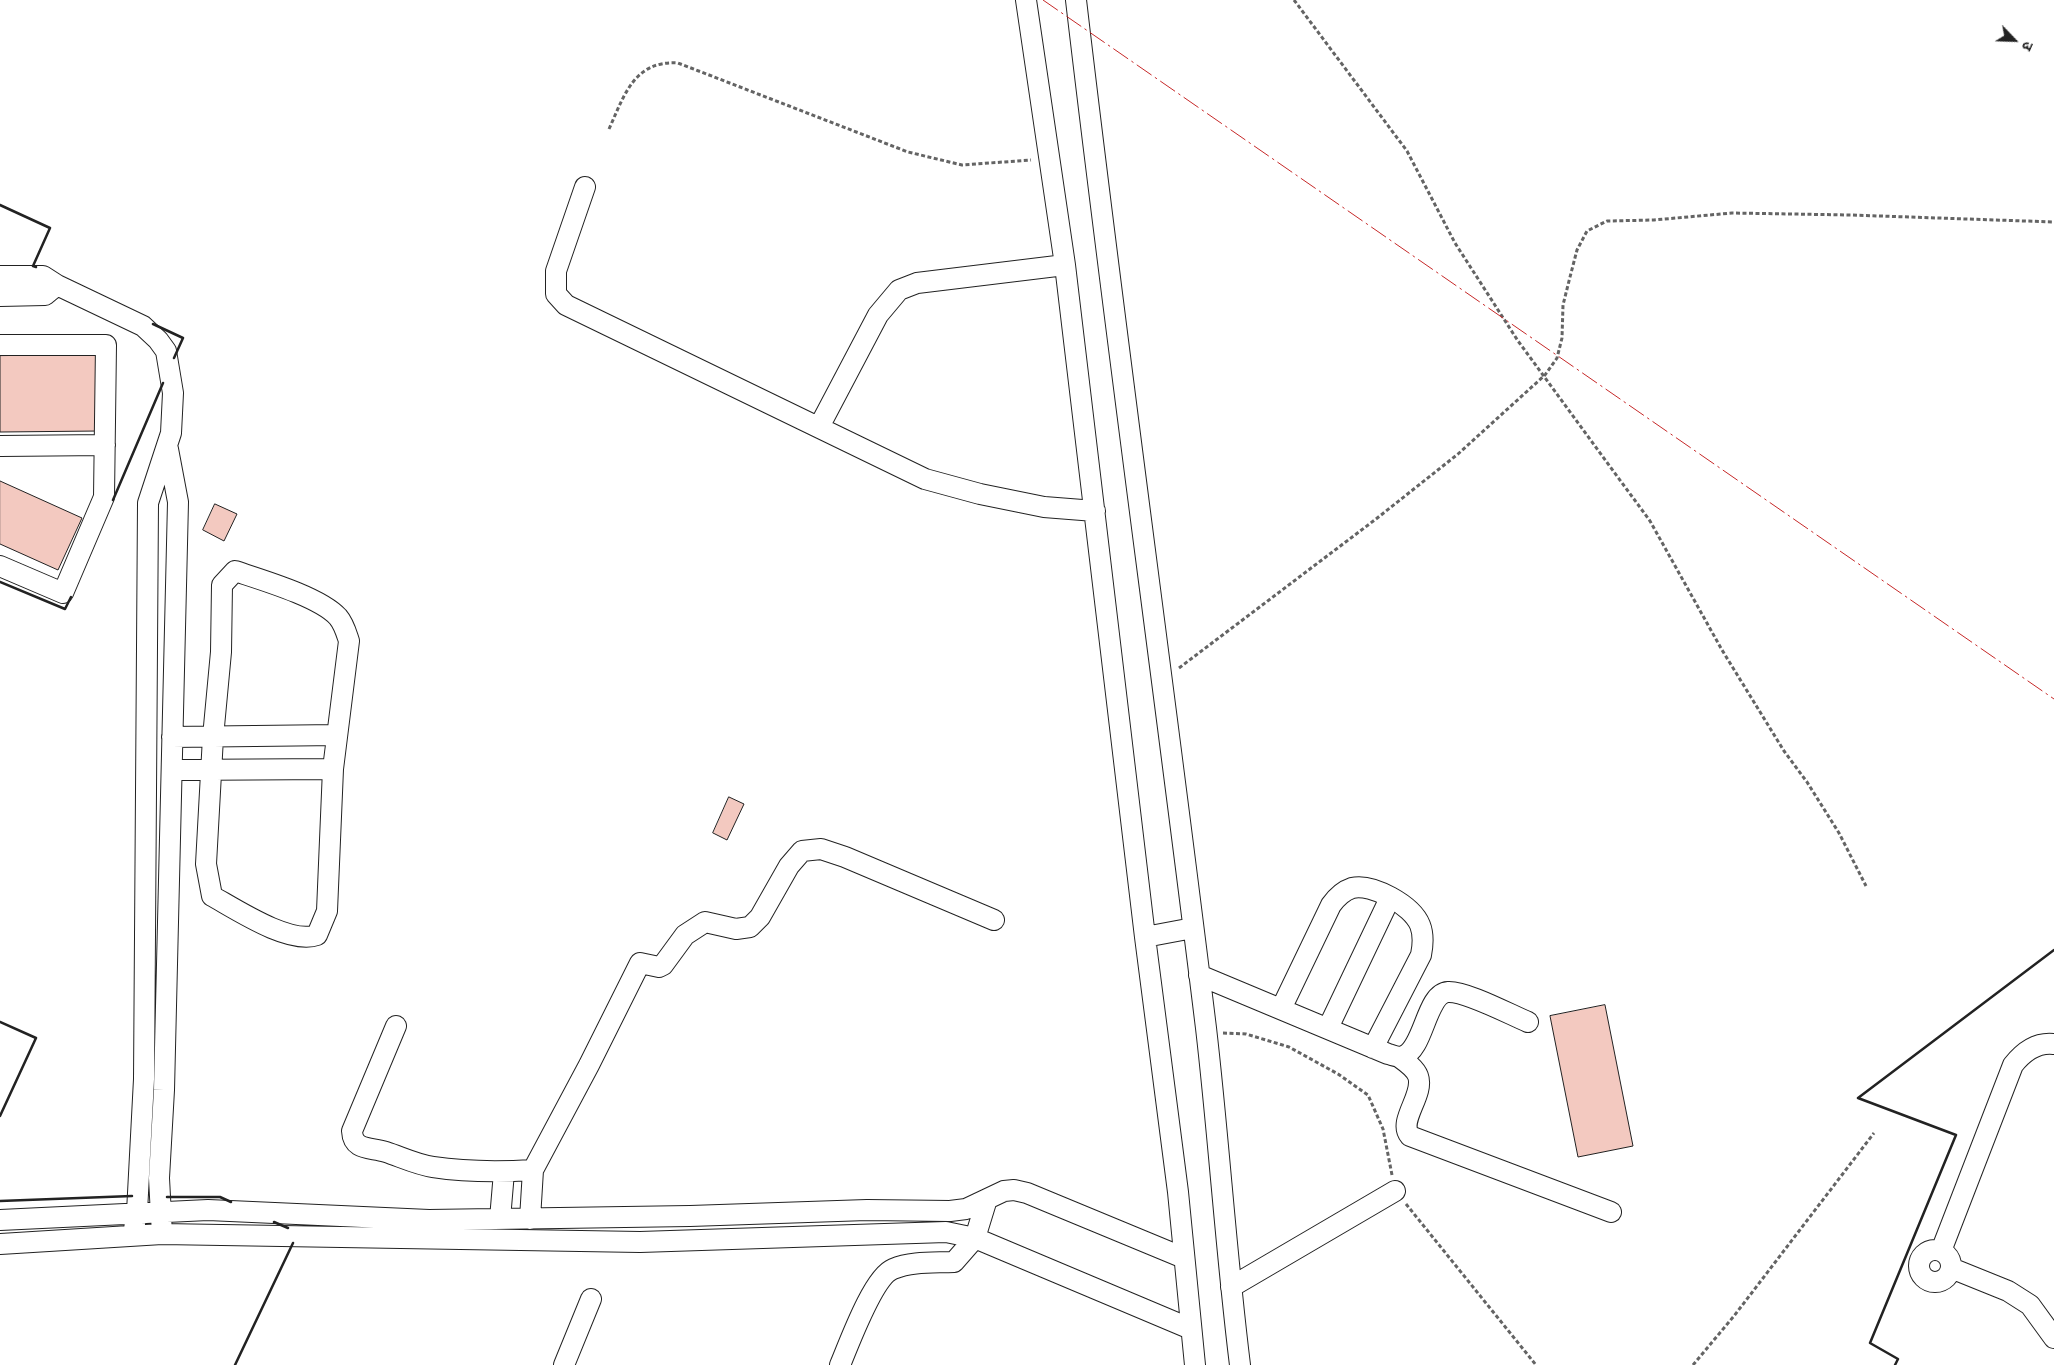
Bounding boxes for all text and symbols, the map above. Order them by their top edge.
north arrow [1989,15,2039,65]
text: उ [2018,39,2038,54]

